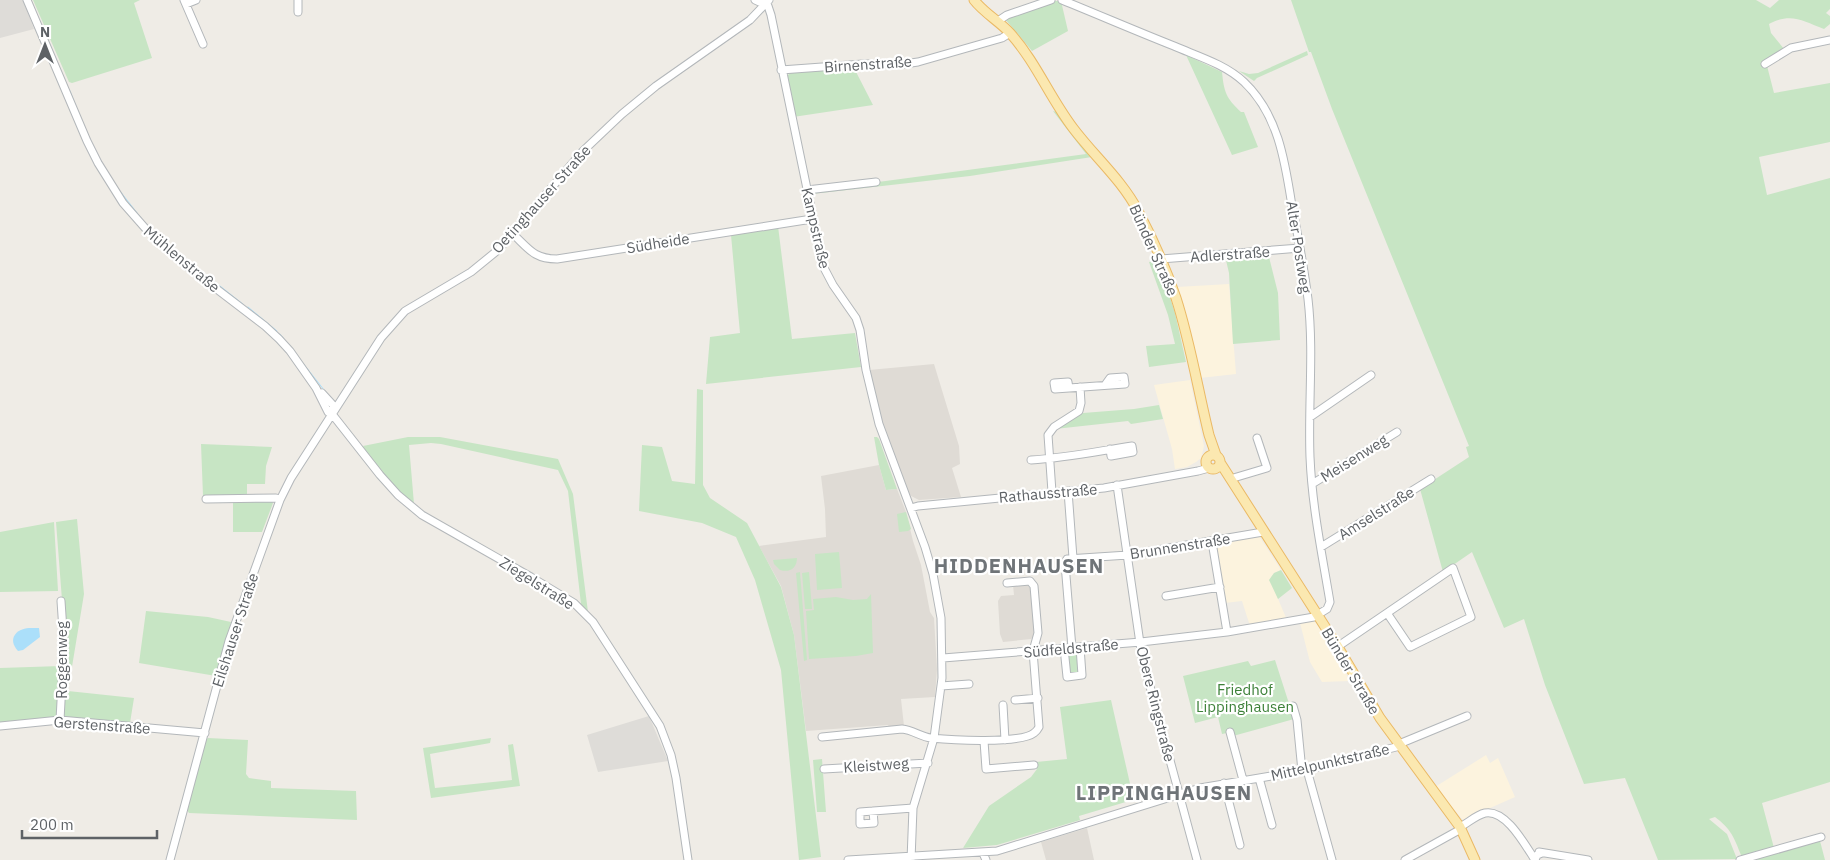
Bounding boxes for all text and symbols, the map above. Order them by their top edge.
north arrow [20,20,70,70]
text: N [40,23,50,41]
street label: Birnenstraße [823,51,913,77]
street label: Oetinghauser Straße [487,141,595,257]
street label: Kampstraße [797,185,835,271]
street label: Alter Postweg [1282,199,1316,295]
street label: Bünder Straße [1125,201,1183,299]
street label: Mühlenstraße [140,222,224,296]
street label: Südheide [625,229,691,257]
street label: Adlerstraße [1189,242,1271,266]
street label: Meisenweg [1317,430,1391,486]
street label: Rathausstraße [998,479,1098,507]
street label: Amselstraße [1334,482,1418,544]
street label: Brunnenstraße [1128,529,1232,563]
district label: HIDDENHAUSEN [934,552,1104,579]
street label: Ziegelstraße [496,553,578,613]
street label: Eilshauser Straße [208,571,262,689]
street label: Roggenweg [52,621,71,699]
street label: Bünder Straße [1318,624,1384,718]
street label: Südfeldstraße [1023,634,1119,662]
street label: Obere Ringstraße [1132,644,1180,764]
park label: Friedhof Lippinghausen [1196,680,1294,716]
street label: Gerstenstraße [53,712,151,738]
street label: Mittelpunktstraße [1269,739,1391,785]
street label: Kleistweg [843,753,909,777]
district label: LIPPINGHAUSEN [1076,779,1252,806]
scale bar [22,808,158,840]
text: 200 m [30,815,74,834]

